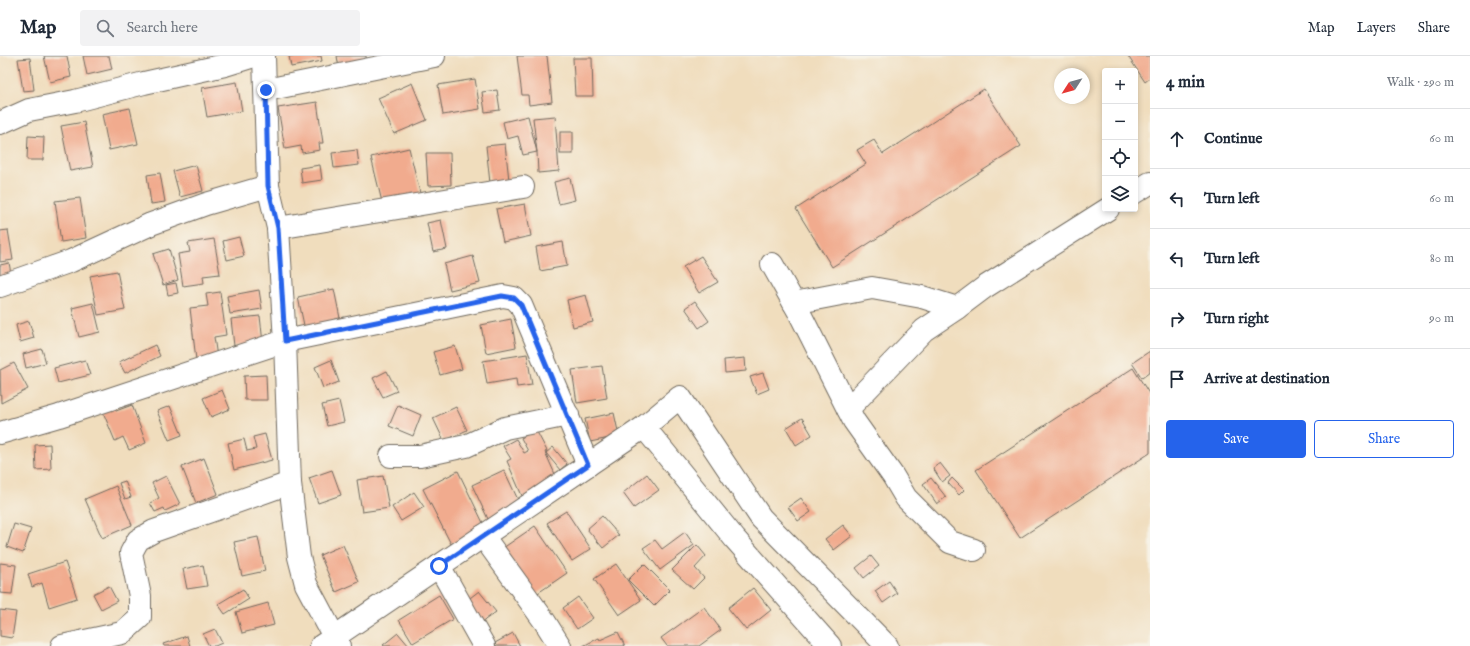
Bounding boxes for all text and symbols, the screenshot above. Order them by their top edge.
search box [80,10,360,46]
text: Map [20,16,56,40]
icon: search [94,17,116,39]
text: Search here [126,18,198,37]
text: Map [1308,19,1335,37]
text: Layers [1357,19,1396,37]
text: Share [1418,19,1450,37]
north arrow [1054,68,1090,104]
map controls [1102,68,1138,212]
button: + [1102,68,1138,104]
text: 4 min [1166,72,1205,93]
text: Walk · 290 m [1387,74,1454,91]
route end [257,81,275,99]
button: − [1102,104,1138,140]
icon: ahead [1166,128,1188,150]
text: Continue [1204,129,1262,148]
text: 60 m [1429,130,1454,147]
button: locate [1102,140,1138,176]
button: layers [1102,176,1138,212]
icon: left [1166,188,1188,210]
text: Turn left [1204,189,1260,208]
text: 60 m [1429,190,1454,207]
icon: left [1166,248,1188,270]
text: Turn left [1204,249,1260,268]
text: 80 m [1430,250,1454,267]
icon: right [1166,308,1188,330]
text: Turn right [1204,309,1269,328]
text: 90 m [1429,310,1454,327]
icon: arrive [1166,368,1188,390]
text: Arrive at destination [1204,369,1330,388]
button: Save [1166,420,1306,458]
button: Share [1314,420,1454,458]
route start [430,557,448,575]

